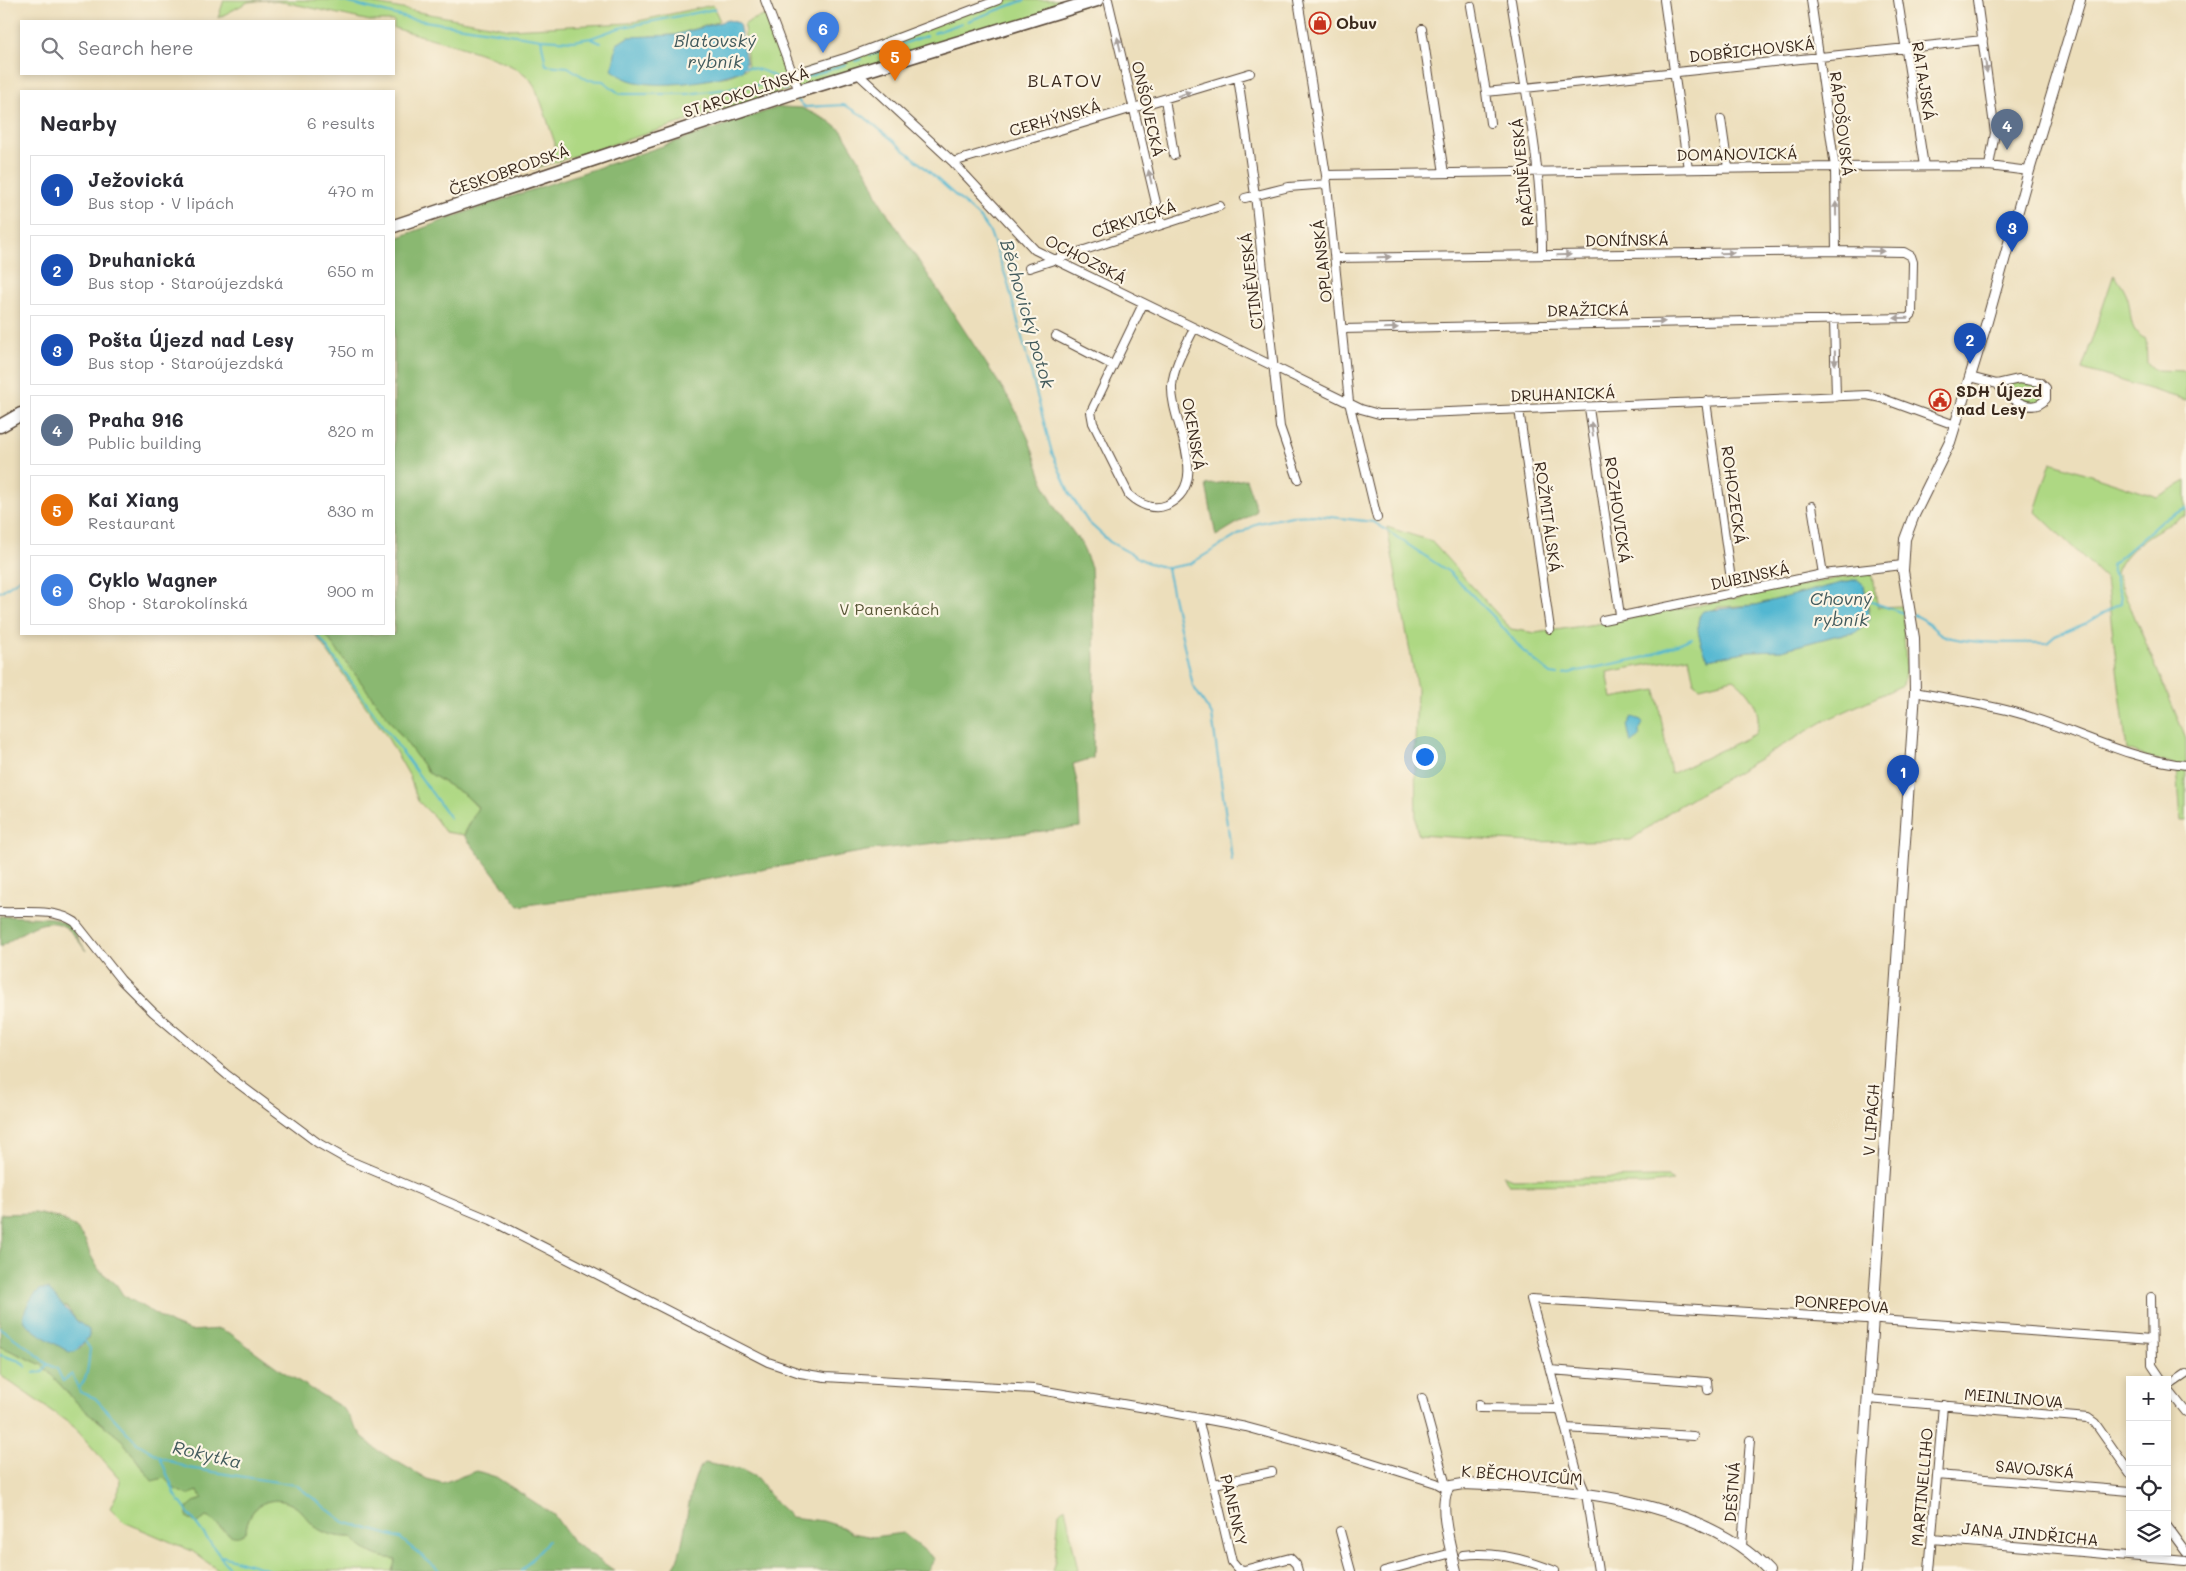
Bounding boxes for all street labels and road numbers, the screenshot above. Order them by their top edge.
street label: DOBŘICHOVSKÁ [1688,32,1816,67]
street label: RATAJSKÁ [1908,40,1941,122]
street label: ONŠOVECKÁ [1127,59,1170,159]
street label: STAROKOLÍNSKÁ [680,61,812,122]
street label: RÁPOŠOVSKÁ [1826,70,1859,178]
street label: CERHÝNSKÁ [1007,94,1103,141]
street label: RAČINĚVESKÁ [1505,117,1538,227]
street label: ČESKOBRODSKÁ [446,139,572,200]
street label: DOMANOVICKÁ [1676,142,1798,165]
street label: CÍRKVICKÁ [1089,195,1179,242]
street label: OPLANSKÁ [1307,218,1336,304]
street label: DONÍNSKÁ [1585,228,1669,251]
street label: OCHOZSKÁ [1042,229,1131,288]
street label: CTINĚVESKÁ [1234,231,1267,331]
street label: DRAŽICKÁ [1547,298,1629,321]
street label: DRUHANICKÁ [1510,381,1616,406]
street label: OKENSKÁ [1178,396,1211,472]
street label: ROHOZECKÁ [1717,444,1752,545]
street label: ROZHOVICKÁ [1601,455,1636,565]
street label: ROŽMITÁLSKÁ [1530,460,1567,574]
street label: DUBINSKÁ [1708,557,1791,594]
street label: V LIPÁCH [1858,1083,1883,1157]
street label: PONREPOVA [1794,1290,1890,1317]
street label: MEINLINOVA [1964,1383,2065,1412]
street label: MARTINELLIHO [1906,1427,1937,1547]
street label: SAVOJSKÁ [1995,1455,2075,1482]
street label: K BĚCHOVICŮM [1461,1460,1583,1489]
street label: DEŠTNÁ [1719,1461,1744,1523]
street label: PANENKY [1216,1472,1253,1548]
street label: JANA JINDŘICHA [1961,1517,2100,1550]

